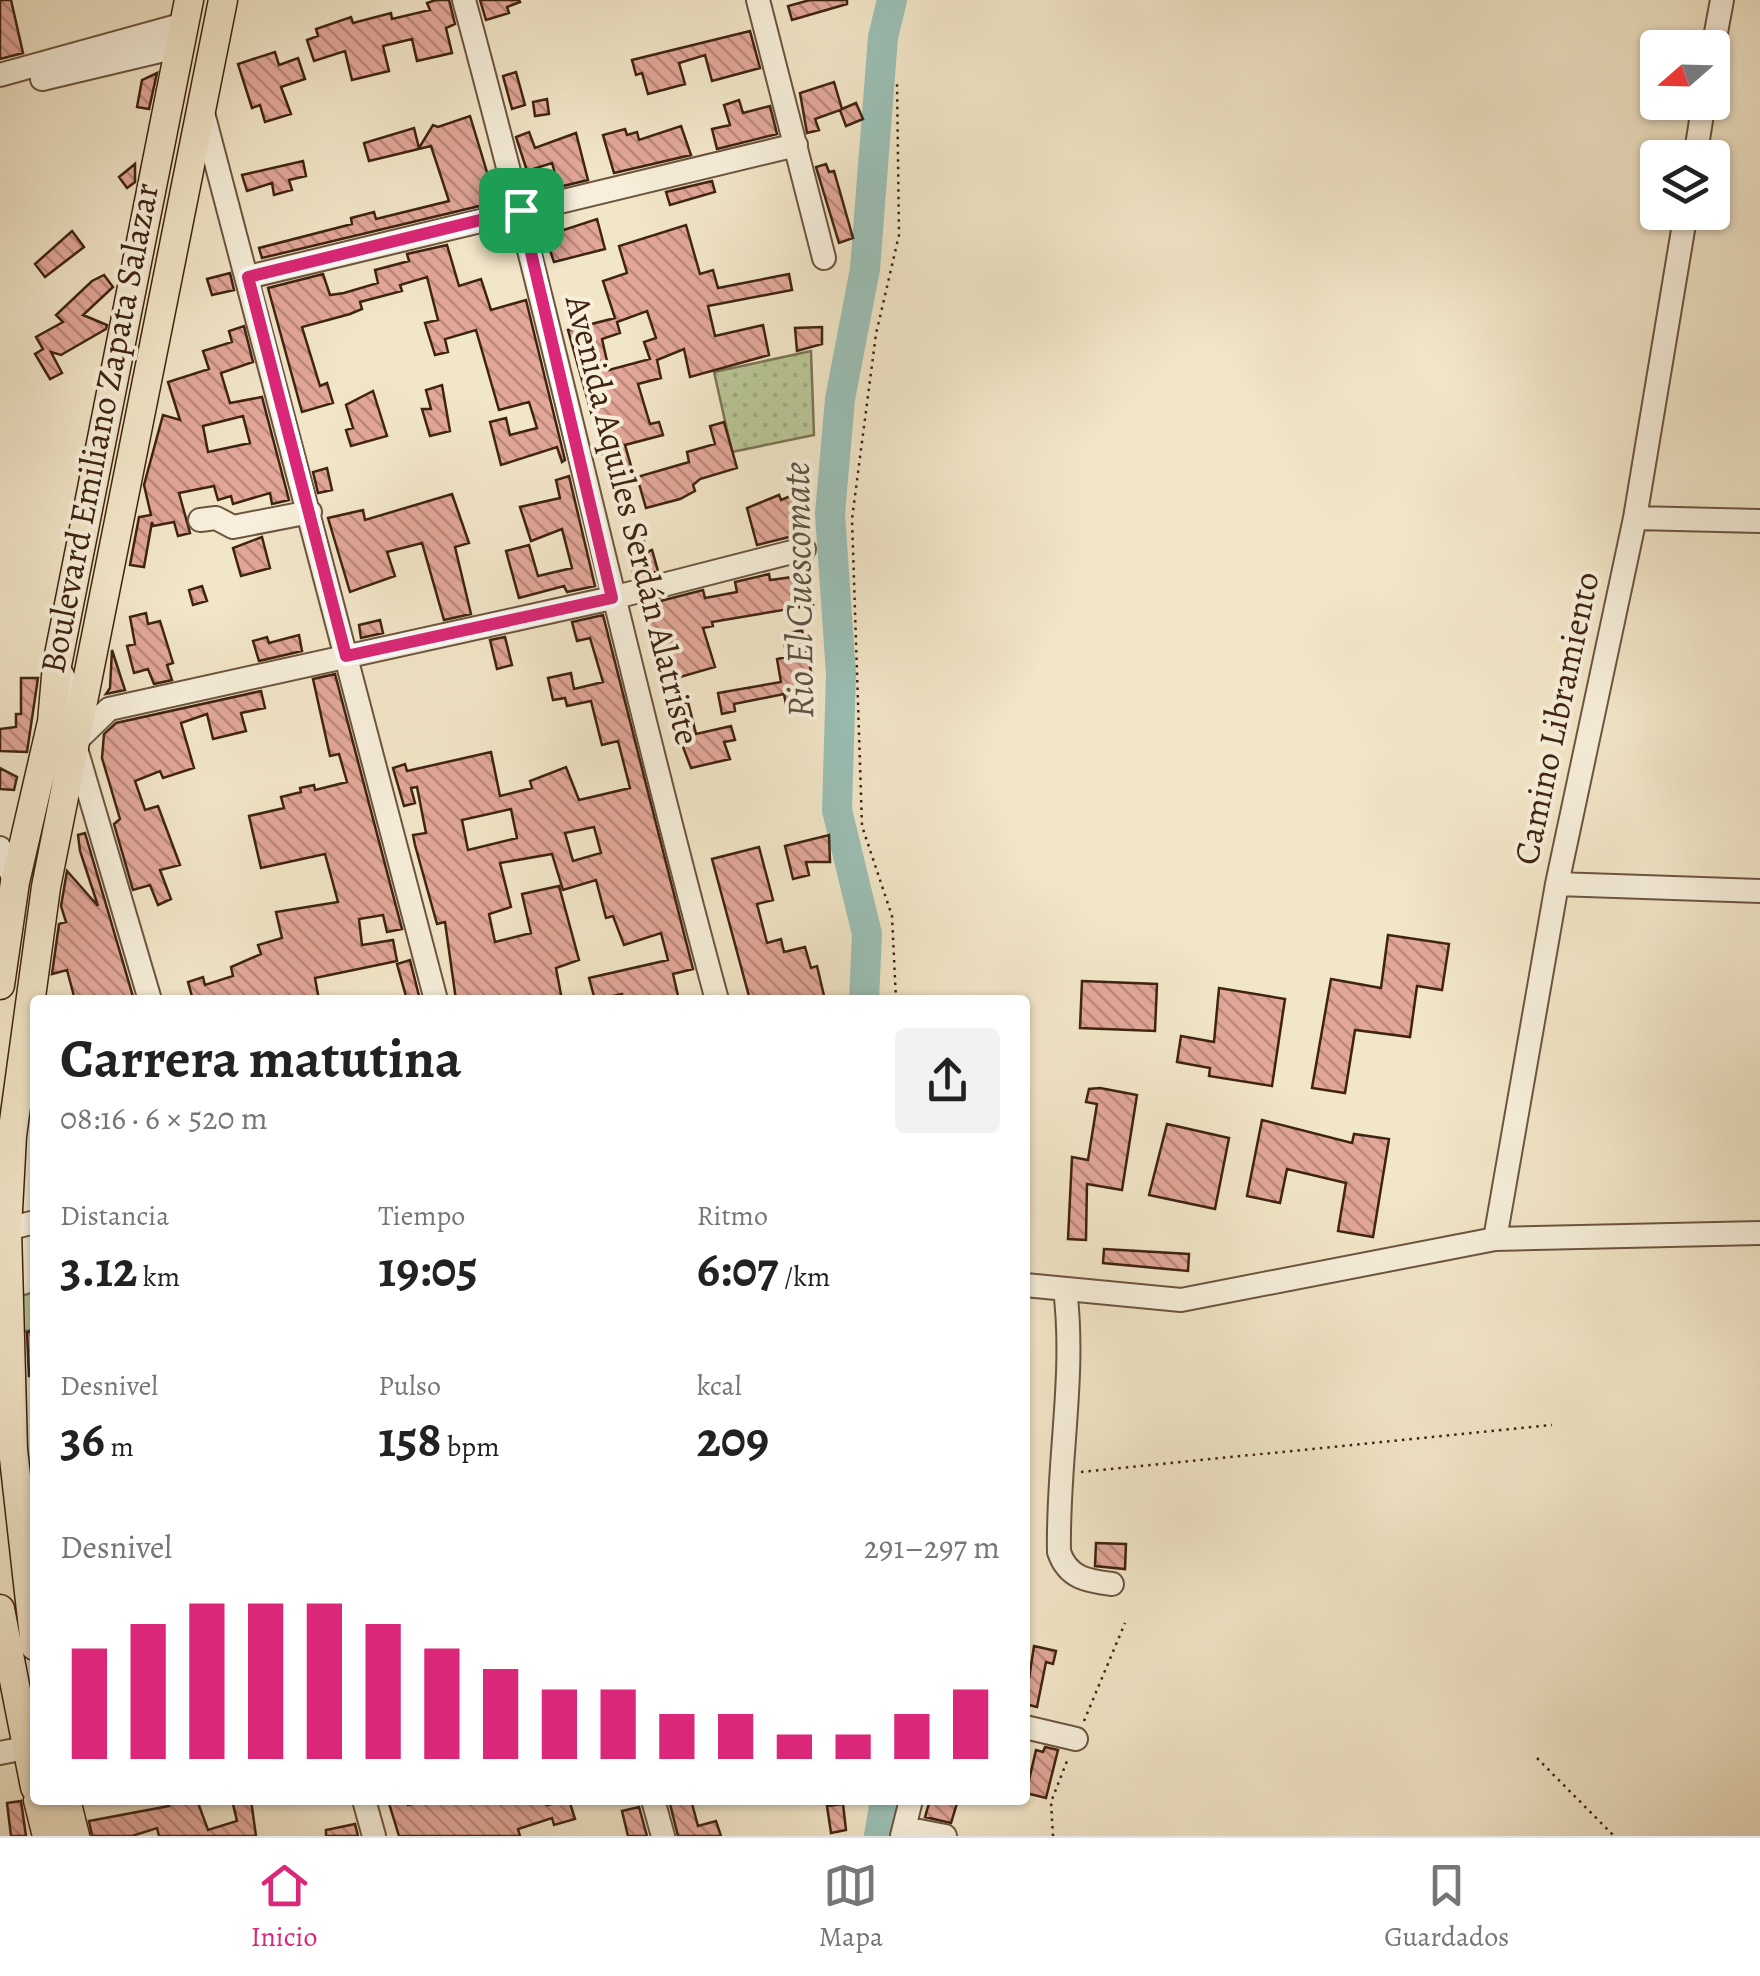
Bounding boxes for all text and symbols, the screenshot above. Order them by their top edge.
north arrow [1640,30,1730,120]
map controls [1640,30,1730,230]
button: layers [1640,140,1730,230]
pin [479,168,564,253]
street label: Boulevard Emiliano Zapata Salazar [28,179,170,677]
icon: arrive [494,183,549,238]
street label: Avenida Aquiles Serdán Alatriste [554,289,712,750]
water label: Rio El Cuescomate [770,461,826,719]
street label: Camino Libramiento [1502,567,1610,869]
text: Carrera matutina [60,1021,461,1096]
button: share [895,1028,1000,1133]
text: 08:16 · 6 × 520 m [60,1096,268,1140]
text: Distancia [60,1197,169,1235]
text: Tiempo [378,1197,465,1235]
text: Ritmo [697,1197,768,1235]
text: 3.12 [60,1235,137,1303]
text: 19:05 [378,1235,478,1303]
text: 6:07 [697,1235,778,1303]
text: km [137,1258,180,1296]
text: /km [778,1258,830,1296]
text: Desnivel [60,1367,158,1405]
text: Pulso [378,1367,441,1405]
text: kcal [697,1367,742,1405]
text: 36 [60,1405,105,1473]
text: 158 [378,1405,442,1473]
text: 209 [697,1405,769,1473]
text: m [105,1428,134,1466]
text: bpm [442,1428,499,1466]
text: Desnivel [60,1525,172,1569]
text: 291–297 m [864,1525,1000,1569]
tab: Inicio [251,1858,317,1956]
tab: Mapa [819,1858,883,1956]
tab: Guardados [1384,1858,1509,1956]

